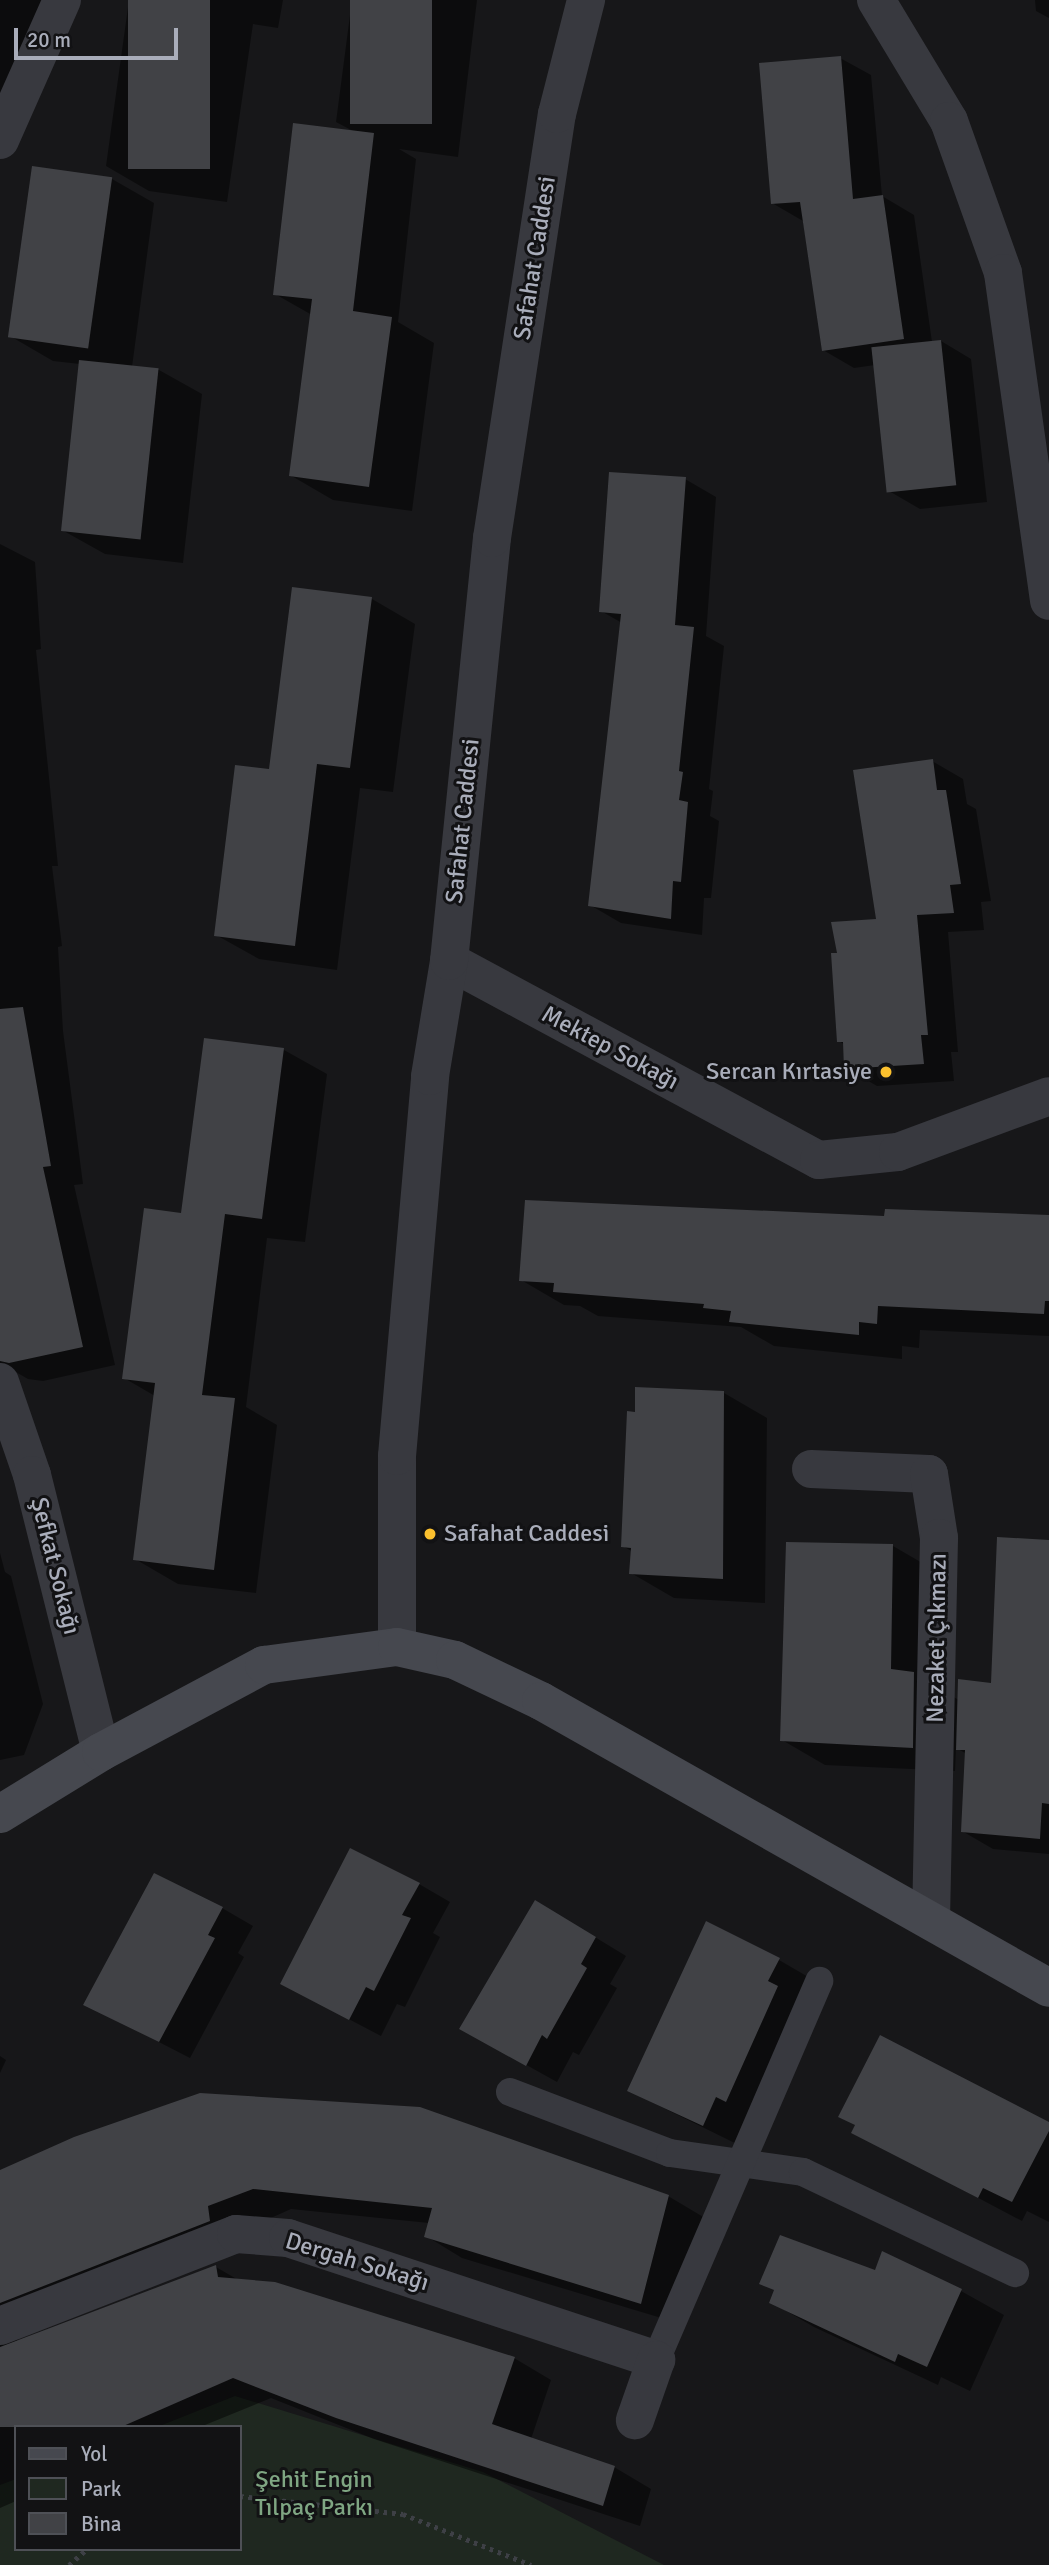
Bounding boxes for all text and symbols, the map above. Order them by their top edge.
scale bar [18,14,182,58]
text: 20 m [27,27,71,53]
street label: Safahat Caddesi [508,174,562,342]
street label: Safahat Caddesi [440,737,486,905]
street label: Mektep Sokağı [537,1000,683,1096]
place label: Sercan Kırtasiye [706,1058,872,1086]
marker: Sercan Kırtasiye [878,1064,894,1080]
street label: Şefkat Sokağı [24,1495,86,1637]
place label: Safahat Caddesi [444,1520,609,1548]
marker: Safahat Caddesi [422,1526,438,1542]
street label: Nezaket Çıkmazı [921,1553,953,1723]
street label: Dergah Sokağı [282,2227,432,2297]
legend [14,2425,242,2551]
text: Yol [81,2441,107,2467]
park label: Şehit Engin Tılpaç Parkı [255,2466,373,2522]
text: Park [81,2476,121,2502]
text: Bina [81,2511,122,2537]

